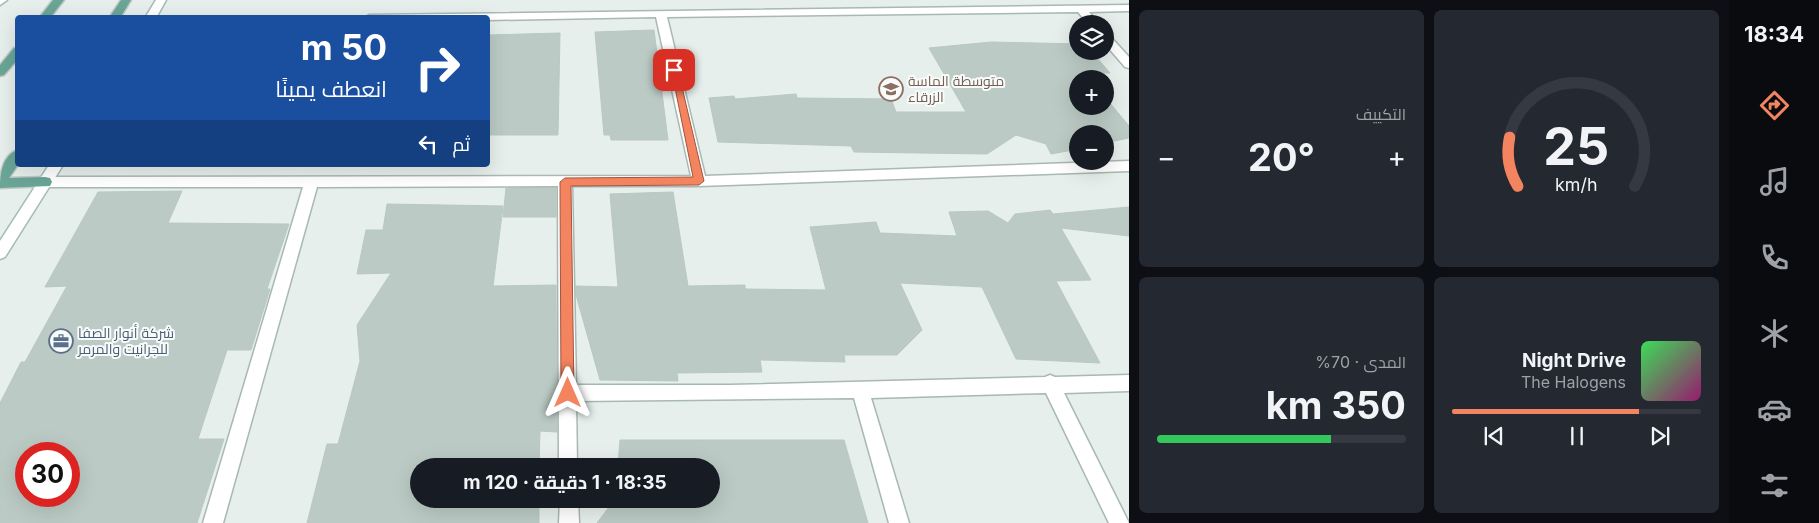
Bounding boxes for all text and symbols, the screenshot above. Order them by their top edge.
map controls [1069,15,1114,170]
button: layers [1069,15,1114,60]
text: 18:34 [1744,21,1804,47]
text: 50 m [301,26,387,68]
icon: right [405,35,470,100]
pin [653,49,695,91]
icon: arrive [660,56,688,84]
button: + [1069,70,1114,115]
place label: متوسطة الماسة الزرقاء [908,72,1004,105]
text: انعطف يمينًا [275,76,387,102]
school or university icon: متوسطة الماسة الزرقاء [878,76,904,102]
icon: directions [1757,88,1792,123]
text: التكييف [1356,104,1406,124]
text: 25 [1544,115,1610,178]
button: − [1069,125,1114,170]
icon: left [414,130,442,158]
text: ثم [452,133,470,156]
text: 20° [1248,134,1315,180]
text: − [1157,140,1176,174]
text: + [1387,140,1406,174]
icon: music [1757,164,1792,199]
text: km/h [1555,174,1598,195]
icon: phone [1757,240,1792,275]
icon: climate [1757,316,1792,351]
place label: شركة أنوار الصفا للجرانيت والمرمر [77,324,174,357]
office icon: شركة أنوار الصفا للجرانيت والمرمر [48,328,74,354]
text: Night Drive [1522,349,1626,372]
text: المدى · 70% [1315,352,1406,372]
position arrow [541,366,593,418]
text: The Halogens [1521,372,1626,392]
text: 350 km [1266,382,1406,428]
icon: car [1757,392,1792,427]
icon: previous [1480,422,1508,450]
icon: pause [1563,422,1591,450]
icon: next [1646,422,1674,450]
speed limit sign: 30 [15,442,80,507]
icon: filters [1757,468,1792,503]
text: 18:35 · 1 دقيقة · 120 m [463,471,667,494]

